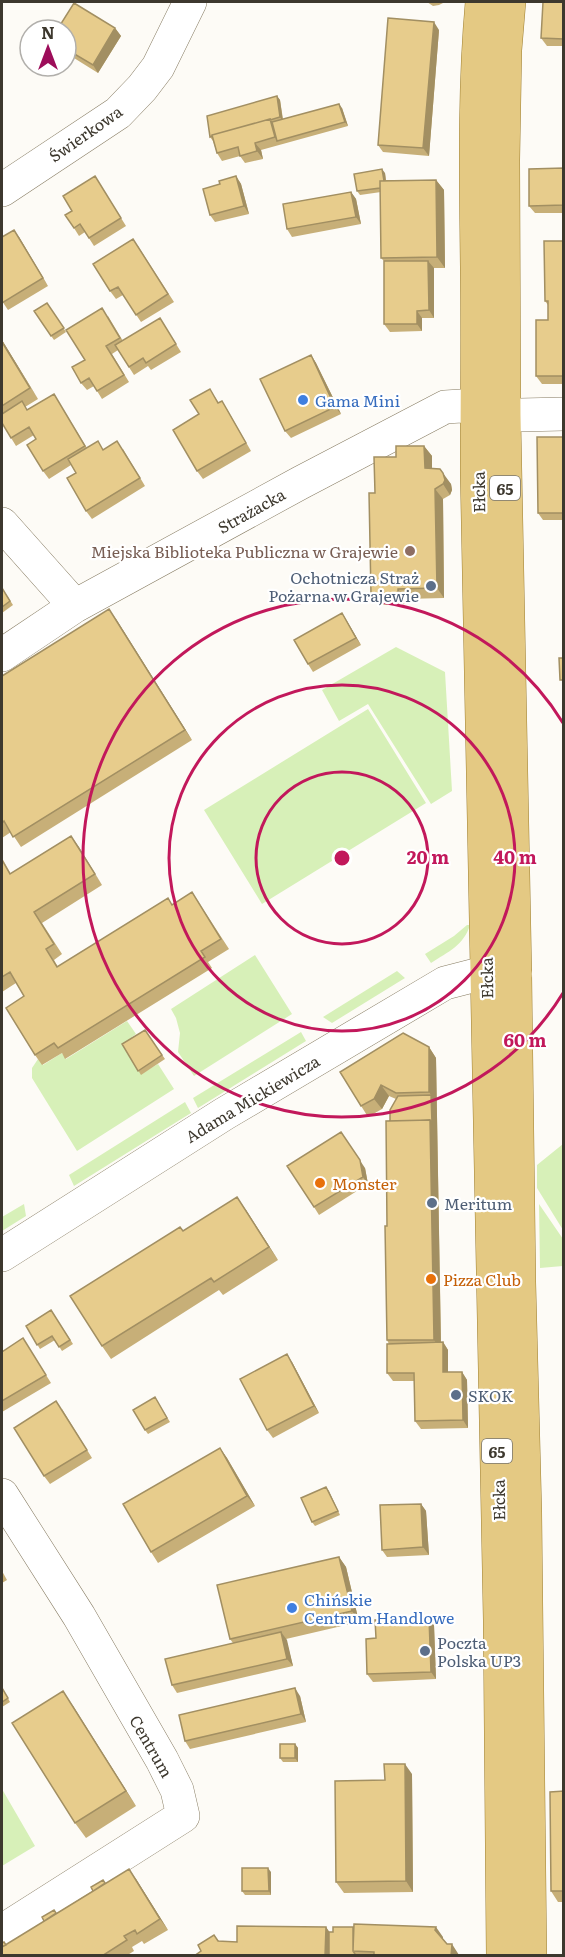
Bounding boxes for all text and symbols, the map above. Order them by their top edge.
north arrow [18,18,78,78]
text: N [41,20,55,44]
street label: Świerkowa [43,99,127,167]
place label: Gama Mini [315,388,400,412]
marker: Gama Mini [296,393,310,407]
street label: Ełcka [466,471,490,513]
road number: 65 [490,476,520,500]
street label: Strażacka [213,481,290,539]
place label: Miejska Biblioteka Publiczna w Grajewie [91,539,398,563]
marker: Miejska Biblioteka Publiczna w Grajewie [403,544,417,558]
place label: Ochotnicza Straż Pożarna w Grajewie [268,565,419,607]
marker: Ochotnicza Straż Pożarna w Grajewie [424,579,438,593]
text: 20 m [407,843,449,870]
text: 40 m [493,843,537,870]
centre of rings [332,848,352,868]
street label: Ełcka [474,957,498,999]
text: 60 m [503,1026,547,1053]
street label: Adama Mickiewicza [180,1048,324,1148]
place label: Monster [332,1171,397,1195]
marker: Monster [313,1176,327,1190]
place label: Meritum [444,1191,513,1215]
marker: Meritum [425,1196,439,1210]
place label: Pizza Club [443,1267,521,1291]
marker: Pizza Club [424,1272,438,1286]
place label: SKOK [468,1383,513,1407]
marker: SKOK [449,1388,463,1402]
road number: 65 [482,1439,512,1463]
street label: Ełcka [486,1479,510,1521]
place label: Chińskie Centrum Handlowe [304,1587,454,1629]
marker: Chińskie Centrum Handlowe [285,1601,299,1615]
place label: Poczta Polska UP3 [437,1630,521,1672]
marker: Poczta Polska UP3 [418,1644,432,1658]
street label: Centrum [124,1710,180,1782]

